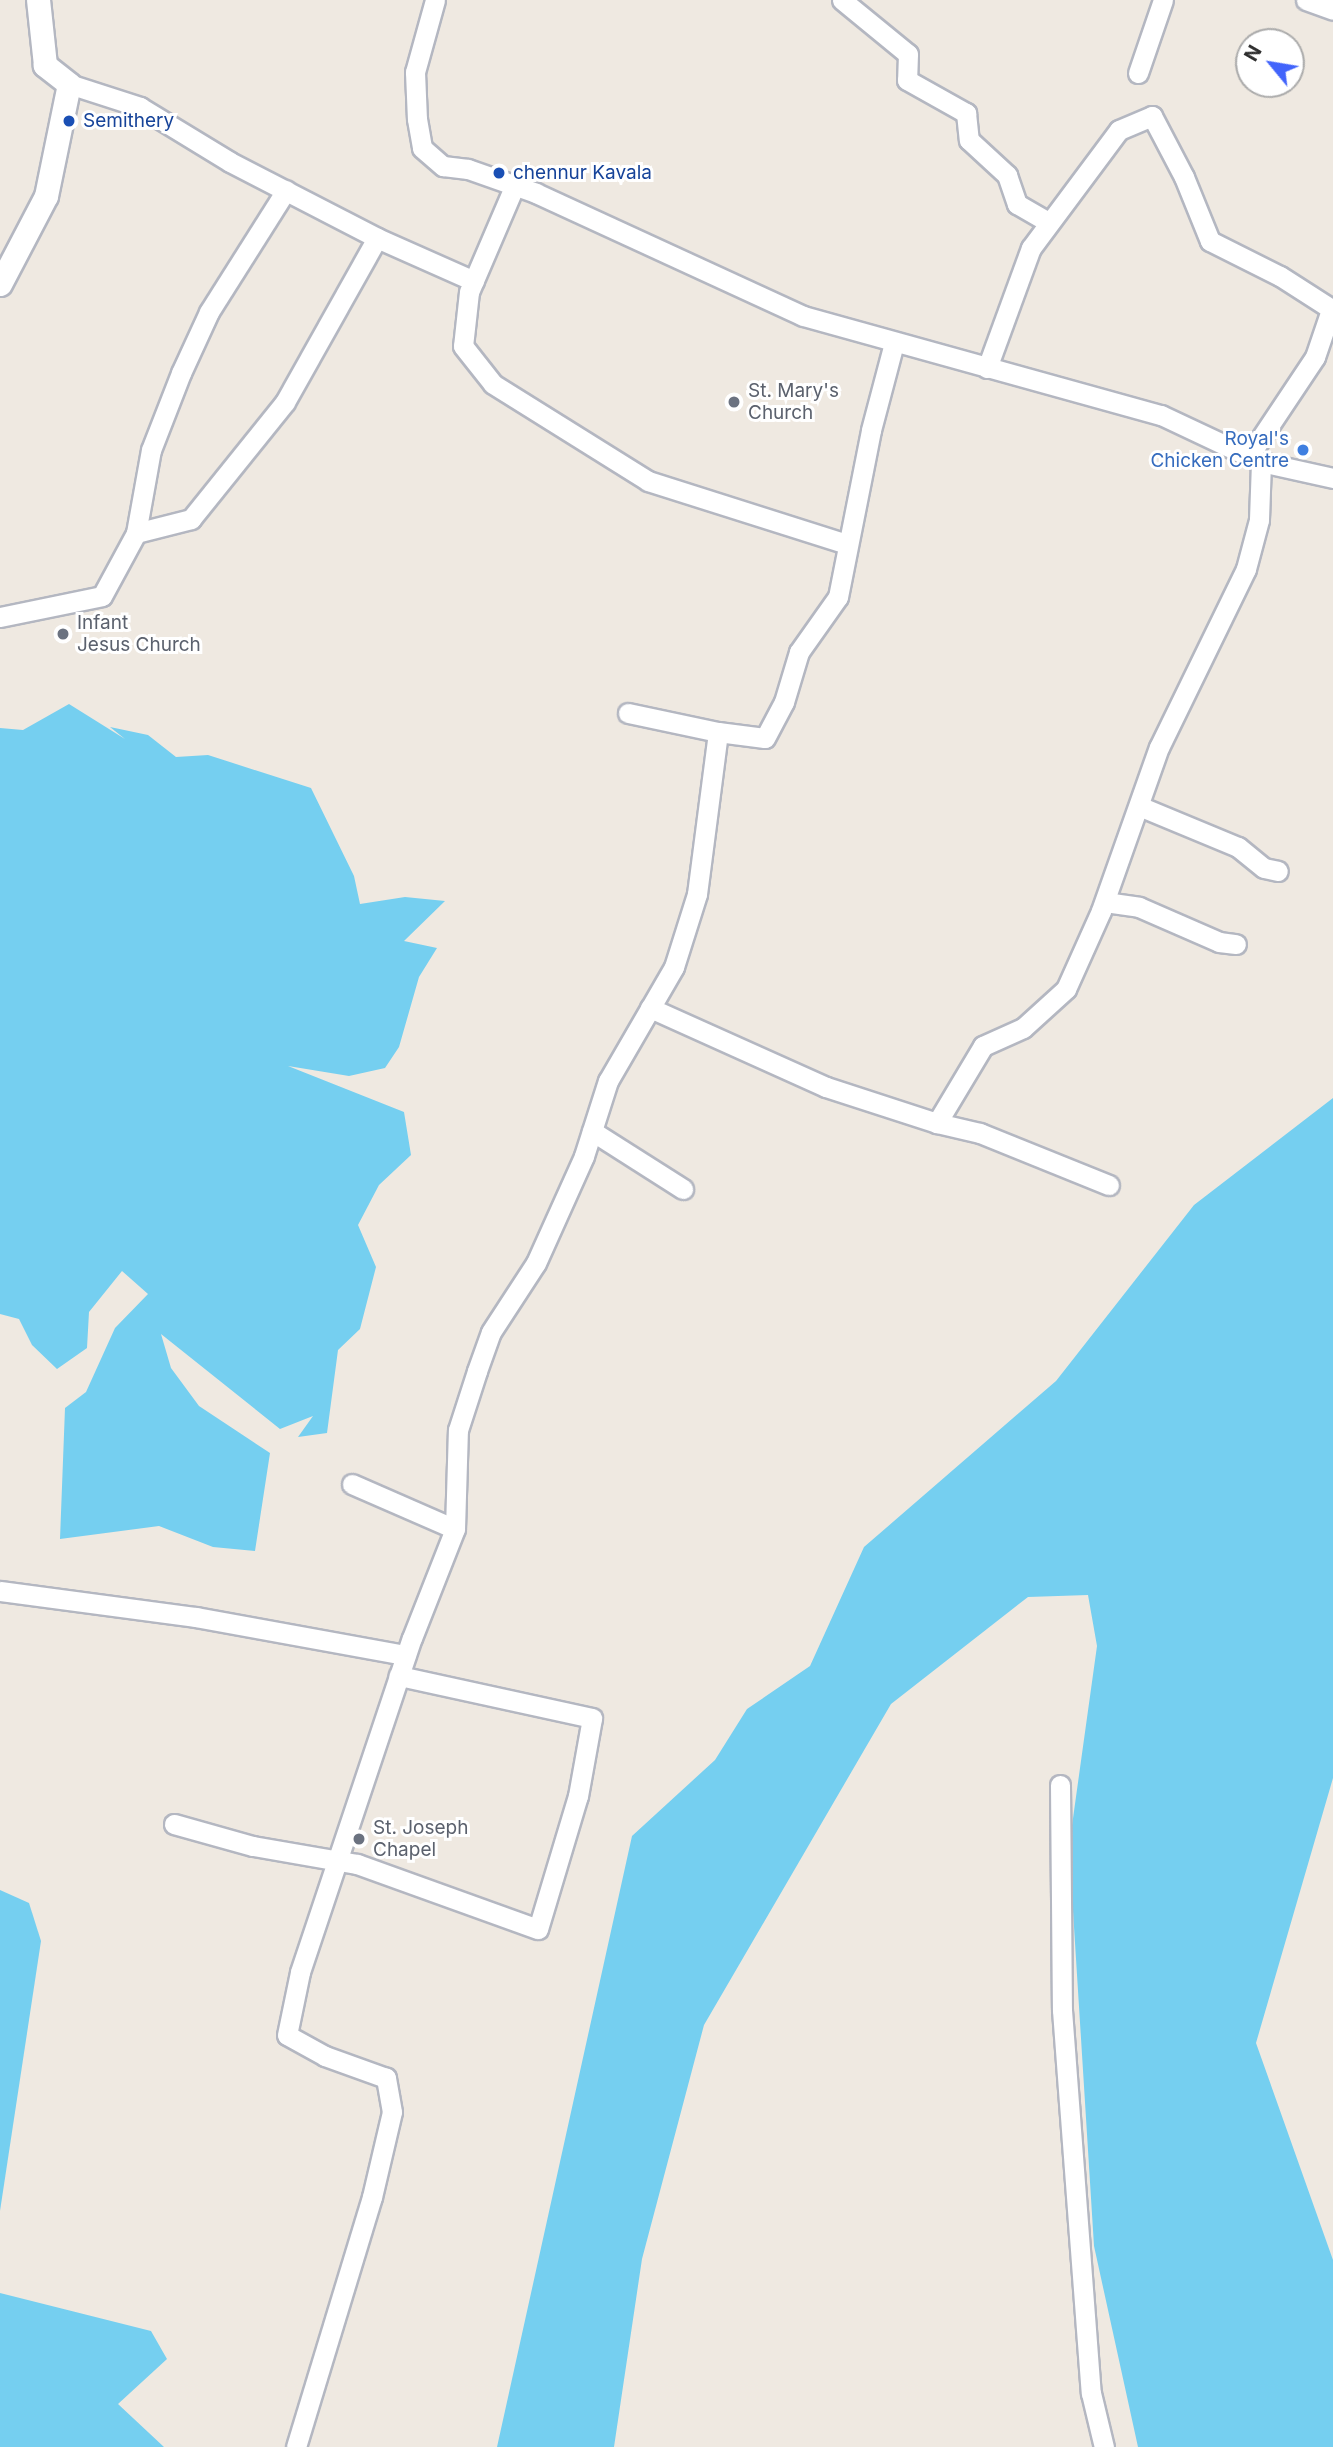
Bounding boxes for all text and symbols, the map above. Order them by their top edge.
north arrow [1235,28,1305,98]
text: N [1240,41,1267,65]
place label: Semithery [83,110,174,132]
marker: Semithery [61,113,77,129]
place label: chennur Kavala [513,162,652,184]
marker: chennur Kavala [491,165,507,181]
place label: St. Mary's Church [748,380,839,424]
marker: St. Mary's Church [726,394,742,410]
place label: Royal's Chicken Centre [1150,428,1289,472]
marker: Royal's Chicken Centre [1295,442,1311,458]
place label: Infant Jesus Church [77,612,201,656]
marker: Infant Jesus Church [55,626,71,642]
place label: St. Joseph Chapel [373,1817,468,1861]
marker: St. Joseph Chapel [351,1831,367,1847]

